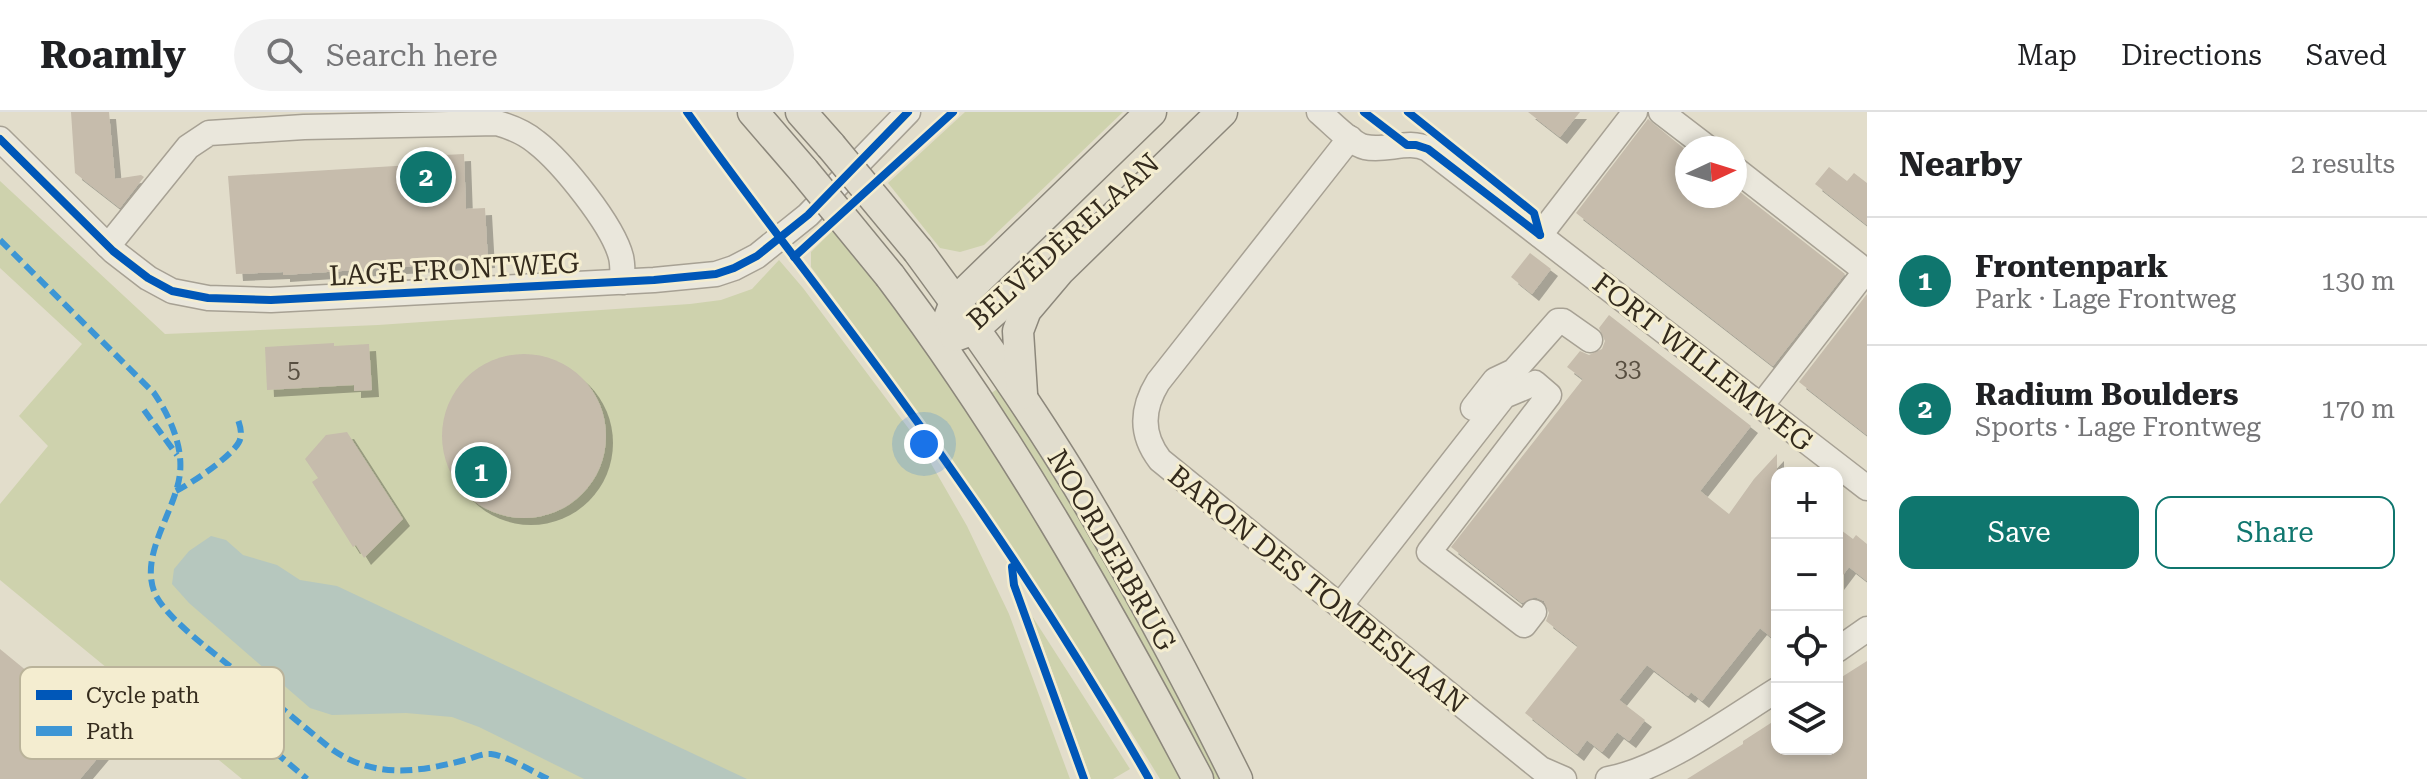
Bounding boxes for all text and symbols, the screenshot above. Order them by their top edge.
search box [234,19,794,91]
text: Roamly [40,33,186,77]
icon: search [262,33,306,77]
text: Search here [326,38,498,73]
text: Map [2017,39,2077,72]
text: Directions [2121,39,2262,72]
text: Saved [2306,39,2387,72]
north arrow [1675,136,1747,208]
text: Nearby [1899,144,2022,184]
street label: BELVÉDÈRELAAN [960,146,1166,336]
pin: 2 [400,147,452,207]
text: 2 results [2291,149,2395,179]
street label: LAGE FRONTWEG [328,246,580,293]
text: Frontenpark [1975,249,2168,284]
street label: FORT WILLEMWEG [1586,266,1819,459]
text: 1 [1918,266,1932,296]
text: 130 m [2321,266,2395,296]
text: Park · Lage Frontweg [1975,284,2236,314]
house number: 33 [1615,355,1641,383]
house number: 5 [287,356,301,384]
text: Radium Boulders [1975,377,2238,412]
text: 2 [1918,394,1932,424]
text: 170 m [2321,394,2395,424]
text: Sports · Lage Frontweg [1975,412,2261,442]
your location [904,424,944,464]
pin: 1 [455,442,507,502]
street label: NOORDERBRUG [1041,444,1183,657]
street label: BARON DES TOMBESLAAN [1162,459,1474,720]
map controls [1771,467,1843,755]
button: + [1771,467,1843,539]
button: Save [1899,496,2139,569]
button: Share [2155,496,2395,569]
button: − [1771,539,1843,611]
button: locate [1771,611,1843,683]
legend [20,667,284,759]
text: Cycle path [86,683,200,708]
button: layers [1771,683,1843,755]
text: Path [86,719,134,744]

